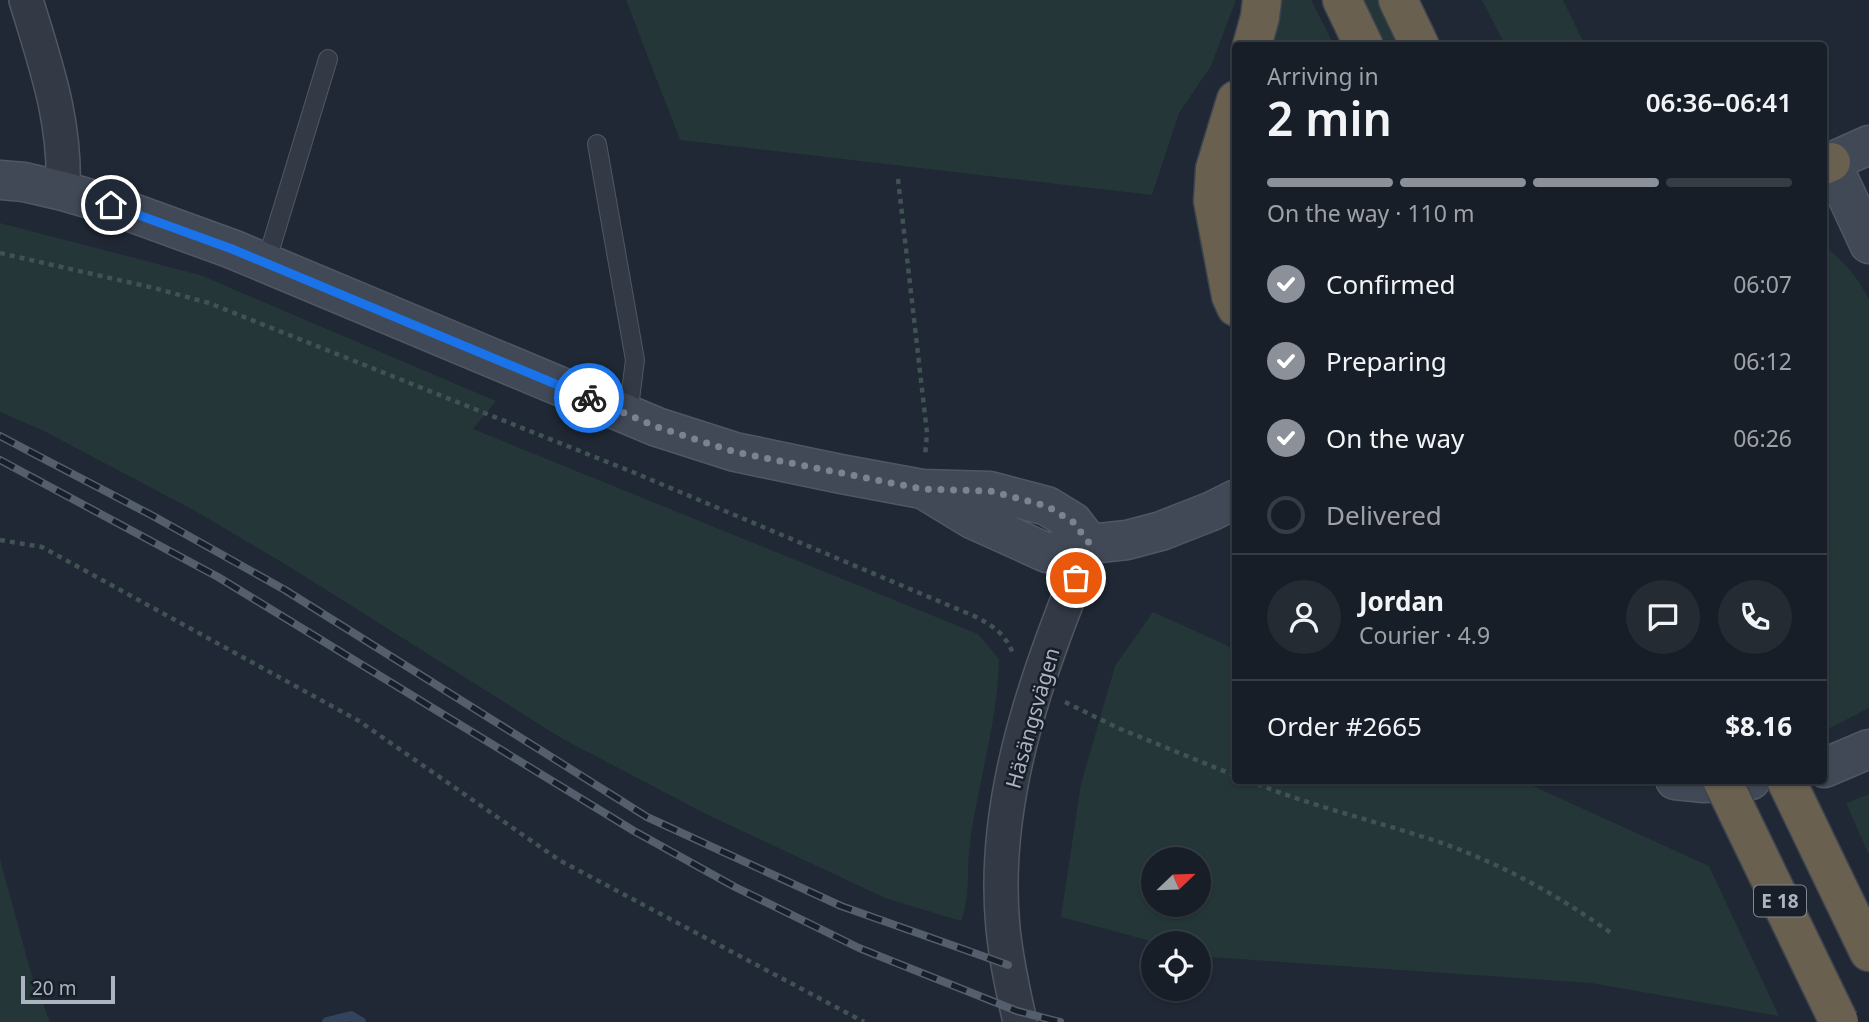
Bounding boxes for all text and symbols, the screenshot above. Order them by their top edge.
text: Arriving in [1267,60,1379,92]
text: 06:36–06:41 [1646,84,1792,120]
text: 2 min [1267,87,1392,149]
pin [81,175,141,235]
icon: home [92,186,130,224]
text: On the way · 110 m [1267,197,1474,229]
icon: check [1267,265,1305,303]
text: Confirmed [1326,266,1456,302]
text: 06:07 [1733,268,1792,300]
icon: check [1267,342,1305,380]
text: Preparing [1326,343,1447,379]
text: 06:12 [1733,345,1792,377]
courier [554,363,624,433]
icon: bike [570,379,608,417]
icon: check [1267,419,1305,457]
text: On the way [1326,420,1464,456]
text: 06:26 [1733,422,1792,454]
text: Delivered [1326,497,1442,533]
pin [1046,548,1106,608]
icon: bag [1057,559,1095,597]
button: person [1267,580,1341,654]
button: chat [1626,580,1700,654]
button: phone [1718,580,1792,654]
text: Jordan [1359,583,1444,619]
text: Courier · 4.9 [1359,619,1490,651]
street label: Häsängsvägen [999,644,1065,792]
text: Order #2665 [1267,708,1422,744]
text: $8.16 [1725,708,1792,744]
north arrow [1141,847,1211,917]
map controls [1141,847,1211,1001]
road number: E 18 [1754,886,1806,917]
button: locate [1141,931,1211,1001]
scale bar [21,973,116,1005]
text: 20 m [32,975,76,1001]

